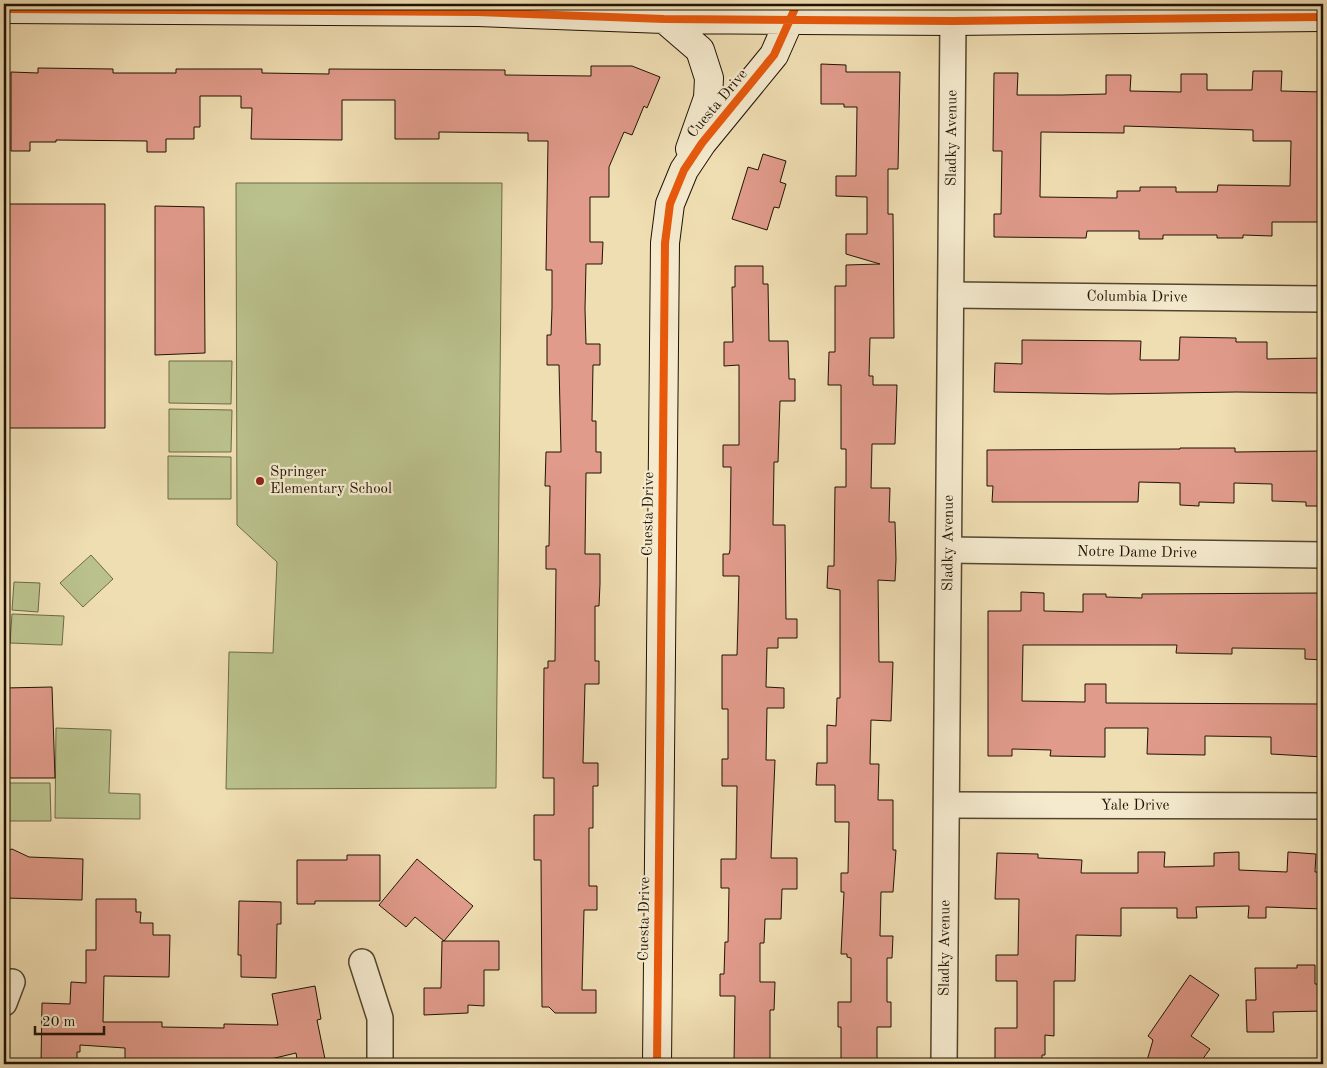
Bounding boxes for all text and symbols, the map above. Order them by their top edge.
street label: Cuesta Drive [685,67,751,141]
street label: Sladky Avenue [944,90,960,186]
street label: Columbia Drive [1086,289,1188,305]
place label: Springer Elementary School [270,465,392,497]
street label: Cuesta Drive [641,472,657,556]
marker: Springer Elementary School [254,475,266,487]
street label: Sladky Avenue [941,495,956,591]
street label: Notre Dame Drive [1077,544,1197,561]
street label: Yale Drive [1101,798,1169,813]
street label: Cuesta Drive [637,877,653,961]
street label: Sladky Avenue [937,900,953,996]
scale bar [35,1003,104,1035]
text: 20 m [42,1015,76,1030]

